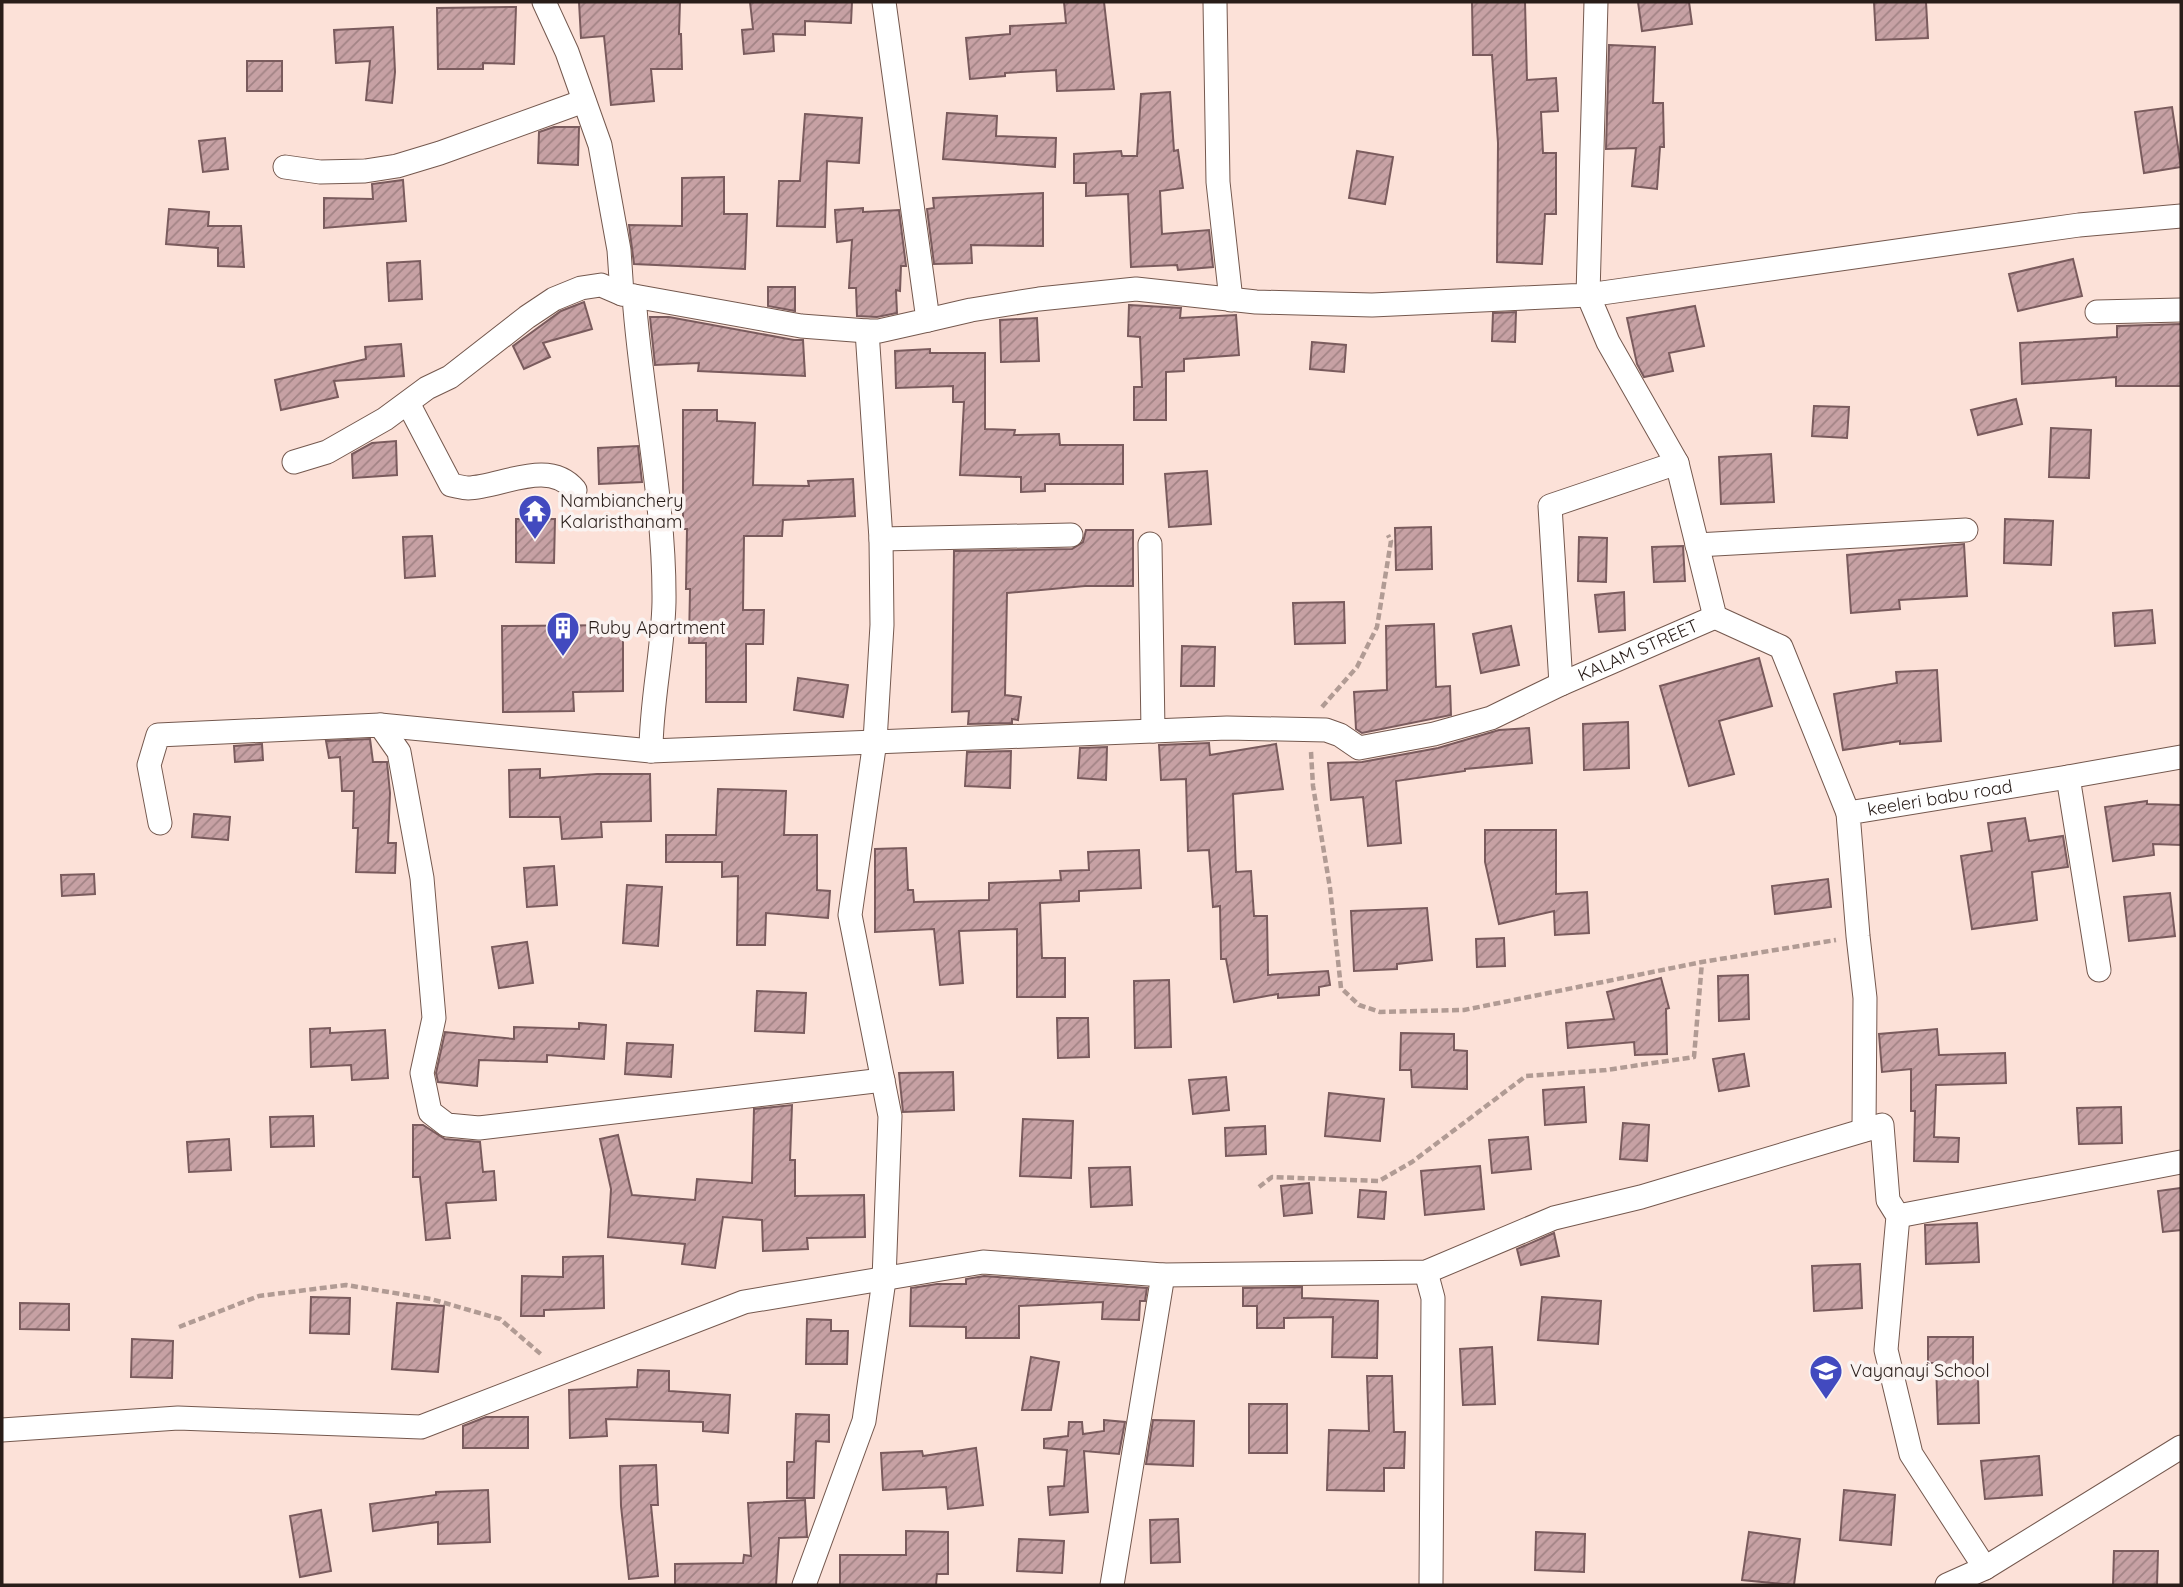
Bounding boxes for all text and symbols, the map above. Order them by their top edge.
place label: Nambianchery Kalaristhanam [560,489,683,533]
temple icon: Nambianchery Kalaristhanam [516,492,554,541]
building icon: Ruby Apartment [544,609,582,658]
street label: KALAM STREET [1574,614,1702,686]
place label: Ruby Apartment [588,616,726,639]
street label: keeleri babu road [1866,774,2014,821]
school or university icon: Vayanayi School [1807,1352,1845,1401]
place label: Vayanayi School [1850,1359,1990,1382]

